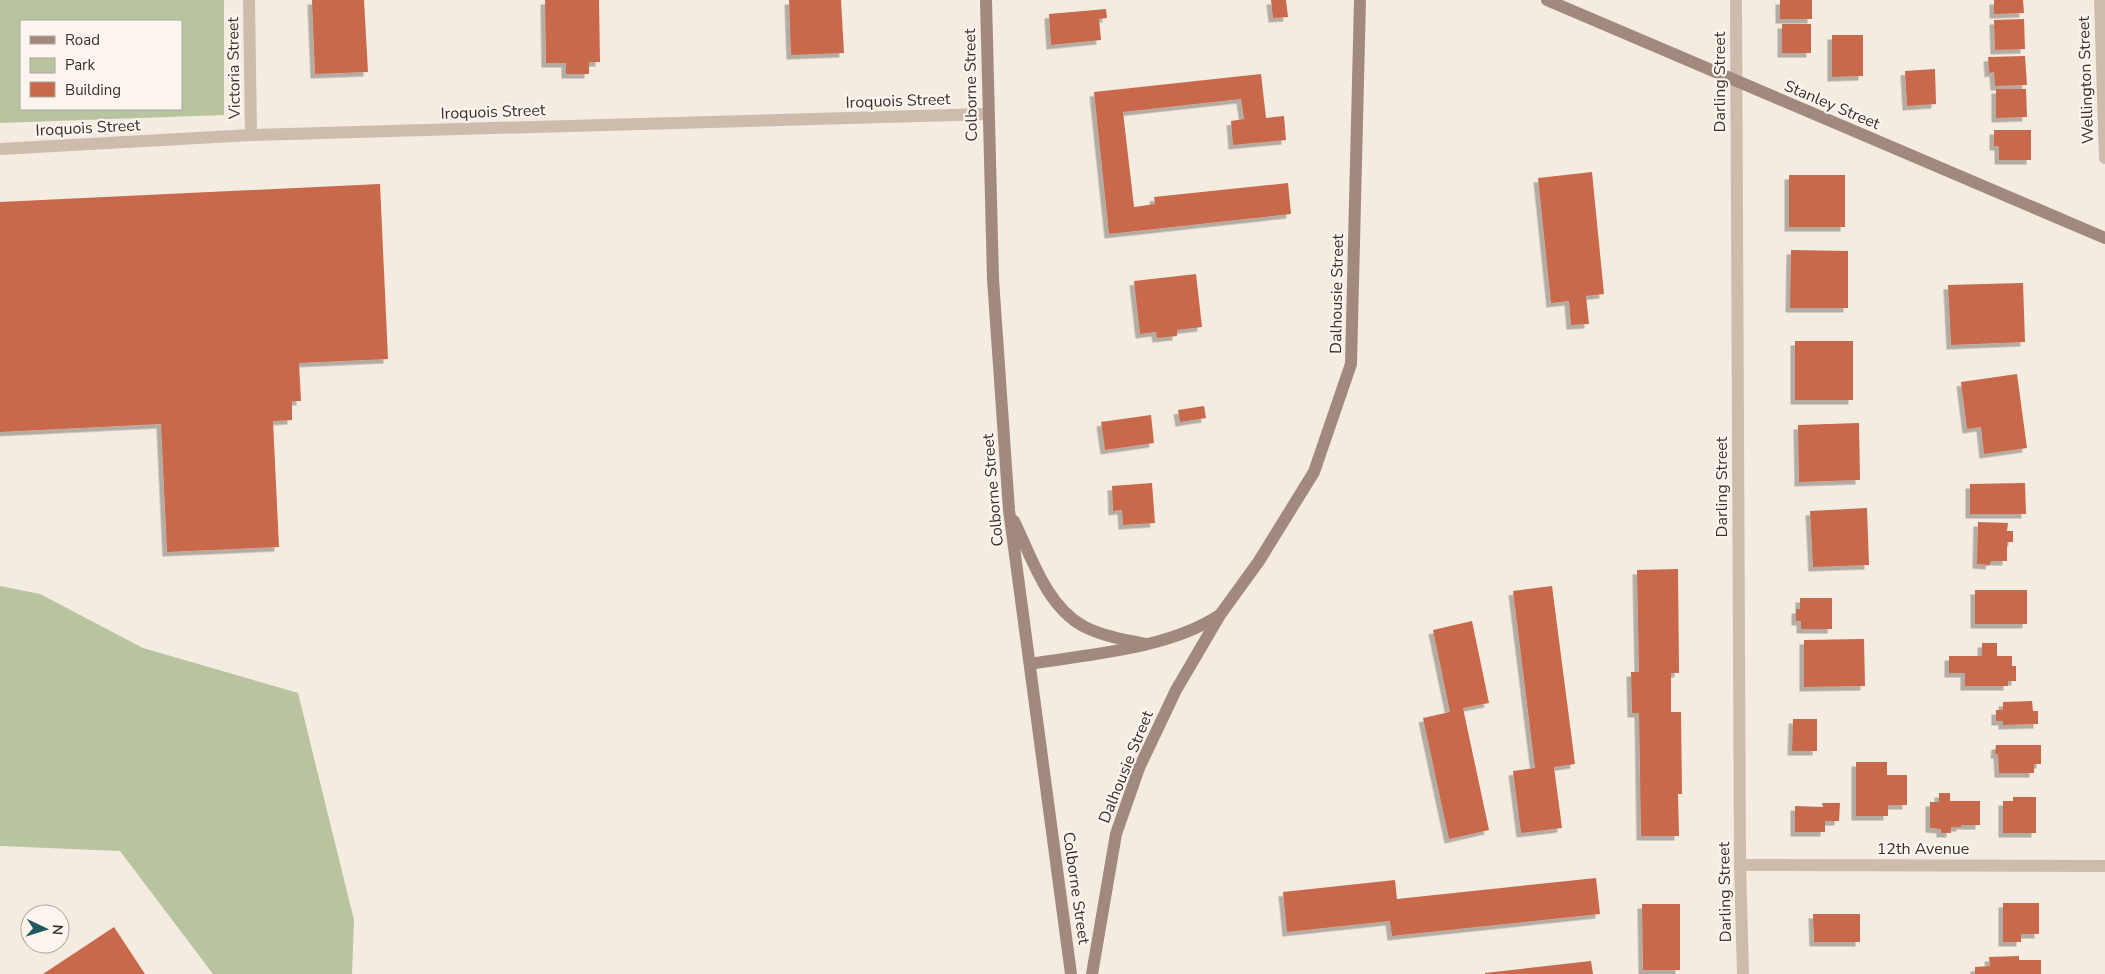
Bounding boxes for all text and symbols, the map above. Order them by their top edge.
street label: Wellington Street [2073,15,2099,144]
street label: Victoria Street [222,16,246,120]
legend [20,20,182,110]
street label: Colborne Street [959,28,983,142]
text: Road [65,30,100,50]
street label: Darling Street [1709,31,1731,132]
text: Park [65,55,95,75]
street label: Stanley Street [1781,75,1884,135]
text: Building [65,80,121,100]
street label: Iroquois Street [845,88,951,114]
street label: Iroquois Street [440,99,546,125]
street label: Iroquois Street [35,114,141,142]
street label: Dalhousie Street [1325,234,1349,354]
street label: Colborne Street [977,432,1009,547]
street label: Darling Street [1711,436,1733,537]
street label: Dalhousie Street [1093,707,1159,827]
street label: Colborne Street [1057,830,1095,946]
street label: 12th Avenue [1877,838,1969,860]
street label: Darling Street [1713,841,1737,943]
north arrow [20,904,70,954]
text: N [48,924,67,936]

